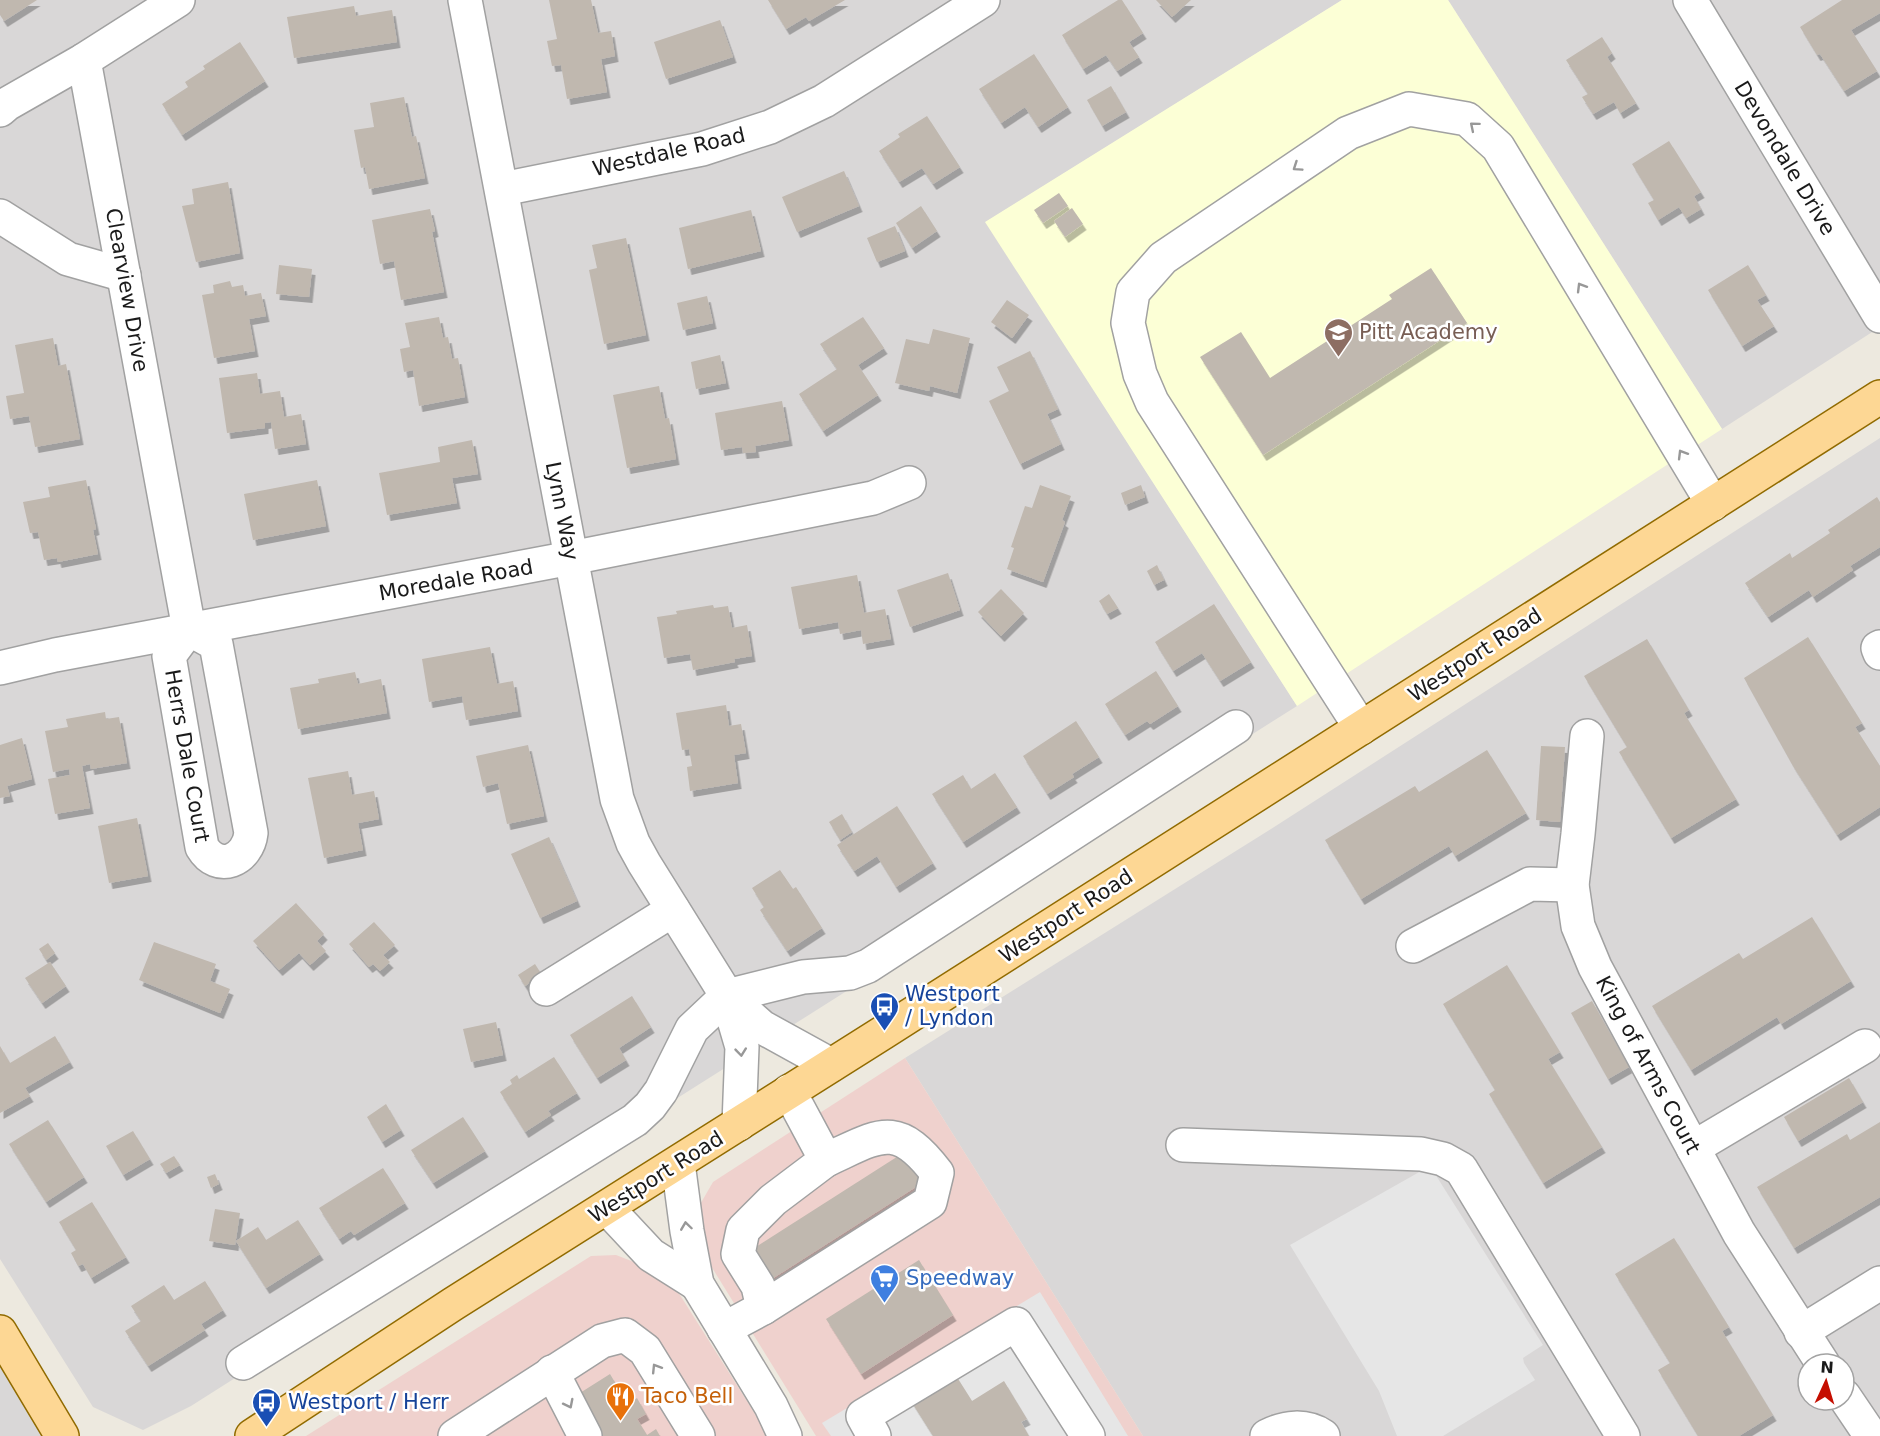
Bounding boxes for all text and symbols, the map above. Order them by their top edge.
street label: Devondale Drive [1730,77,1840,239]
one-way arrow [1470,122,1481,133]
street label: Westdale Road [590,123,748,181]
one-way arrow [1293,160,1304,171]
street label: Clearview Drive [101,206,153,374]
one-way arrow [1577,283,1589,293]
school or university icon: Pitt Academy [1322,316,1354,358]
place label: Pitt Academy [1359,320,1498,344]
one-way arrow [1678,450,1690,460]
street label: Lynn Way [541,460,583,562]
street label: Moredale Road [377,555,535,605]
street label: Westport Road [1404,603,1546,707]
street label: Herrs Dale Court [160,668,214,844]
street label: Westport Road [995,864,1137,968]
street label: King of Arms Court [1591,972,1705,1158]
place label: Westport / Lyndon [905,982,1000,1030]
bus stop icon: Westport / Lyndon [868,990,900,1032]
one-way arrow [735,1048,747,1057]
street label: Westport Road [584,1126,728,1228]
one-way arrow [681,1222,693,1231]
supermarket icon: Speedway [869,1262,901,1304]
place label: Speedway [906,1266,1014,1290]
north arrow [1796,1352,1856,1412]
text: N [1820,1358,1834,1377]
one-way arrow [652,1364,664,1374]
restaurant icon: Taco Bell [604,1380,636,1422]
place label: Taco Bell [640,1384,733,1408]
bus stop icon: Westport / Herr [251,1386,283,1428]
place label: Westport / Herr [288,1390,449,1414]
one-way arrow [561,1398,573,1409]

